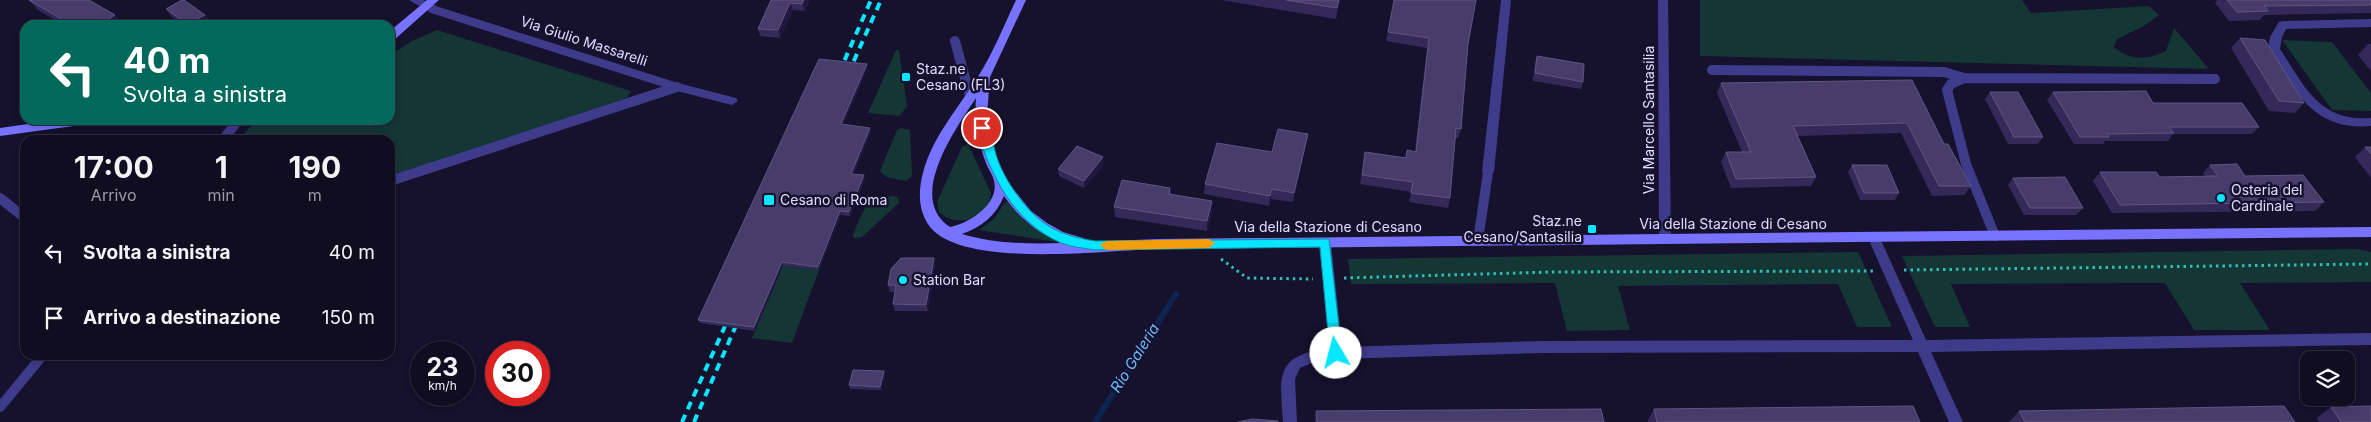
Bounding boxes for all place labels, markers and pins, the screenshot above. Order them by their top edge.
place label: Staz.ne Cesano (FL3) [916,60,1005,93]
marker: Staz.ne Cesano (FL3) [900,71,912,83]
pin [961,107,1003,149]
place label: Osteria del Cardinale [2231,181,2303,214]
place label: Cesano di Roma [780,191,887,208]
marker: Osteria del Cardinale [2215,192,2227,204]
marker: Cesano di Roma [762,193,776,207]
place label: Staz.ne Cesano/Santasilia [1464,212,1582,245]
marker: Staz.ne Cesano/Santasilia [1586,223,1598,235]
place label: Station Bar [913,271,985,288]
marker: Station Bar [897,274,909,286]

